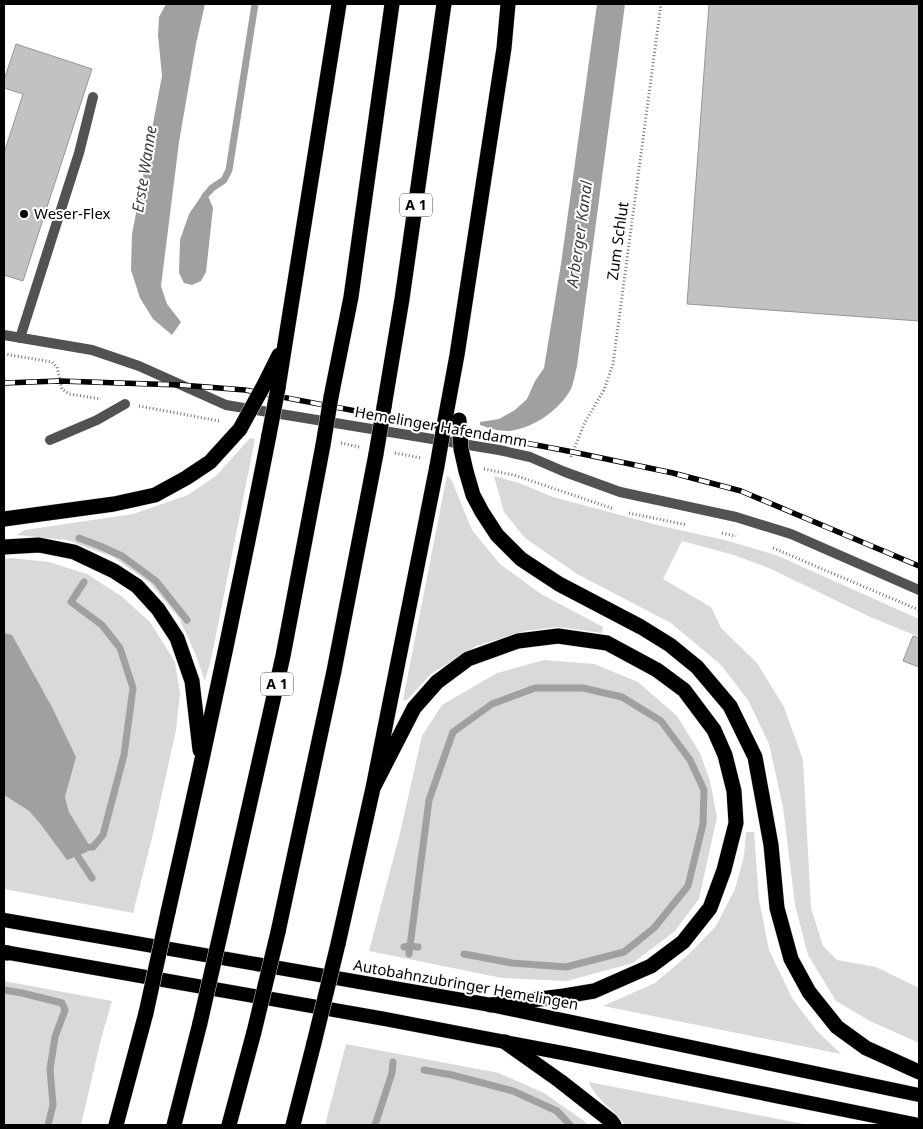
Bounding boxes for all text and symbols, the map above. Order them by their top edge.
water label: Erste Wanne [126,124,162,214]
water label: Arberger Kanal [561,179,597,290]
road number: A 1 [400,194,432,216]
street label: Zum Schlut [602,200,632,281]
place label: Weser-Flex [34,203,111,223]
marker: Weser-Flex [18,208,30,220]
street label: Hemelinger Hafendamm [353,401,529,451]
road number: A 1 [261,672,293,696]
street label: Autobahnzubringer Hemelingen [352,954,580,1014]

